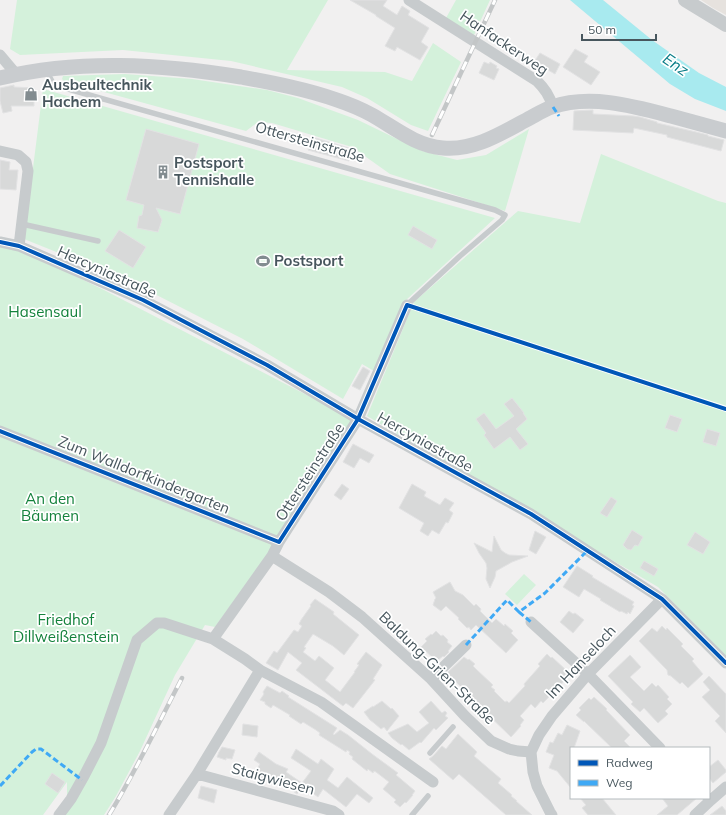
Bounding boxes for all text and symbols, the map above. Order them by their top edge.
street label: Hanfackerweg [457,6,552,79]
scale bar [582,16,656,42]
text: 50 m [588,22,616,37]
water label: Enz [659,48,693,80]
place label: Ausbeultechnik Hachem [42,75,152,111]
shop icon: Ausbeultechnik Hachem [23,86,39,102]
street label: Ottersteinstraße [253,117,367,166]
place label: Postsport Tennishalle [174,153,254,189]
building icon: Postsport Tennishalle [155,164,171,180]
street label: Hercyniastraße [55,241,160,302]
place label: Postsport [274,251,344,270]
sports icon: Postsport [255,253,271,269]
park label: Hasensaul [8,302,82,321]
street label: Hercyniastraße [374,407,476,476]
street label: Ottersteinstraße [271,419,348,524]
street label: Zum Walldorfkindergarten [56,431,233,518]
park label: An den Bäumen [21,489,79,525]
street label: Baldung-Grien-Straße [375,607,499,728]
park label: Friedhof Dillweißenstein [13,610,119,646]
street label: Im Hanseloch [542,621,620,703]
legend [570,747,710,799]
text: Radweg [606,755,653,770]
street label: Staigwiesen [229,758,317,799]
text: Weg [606,775,632,790]

